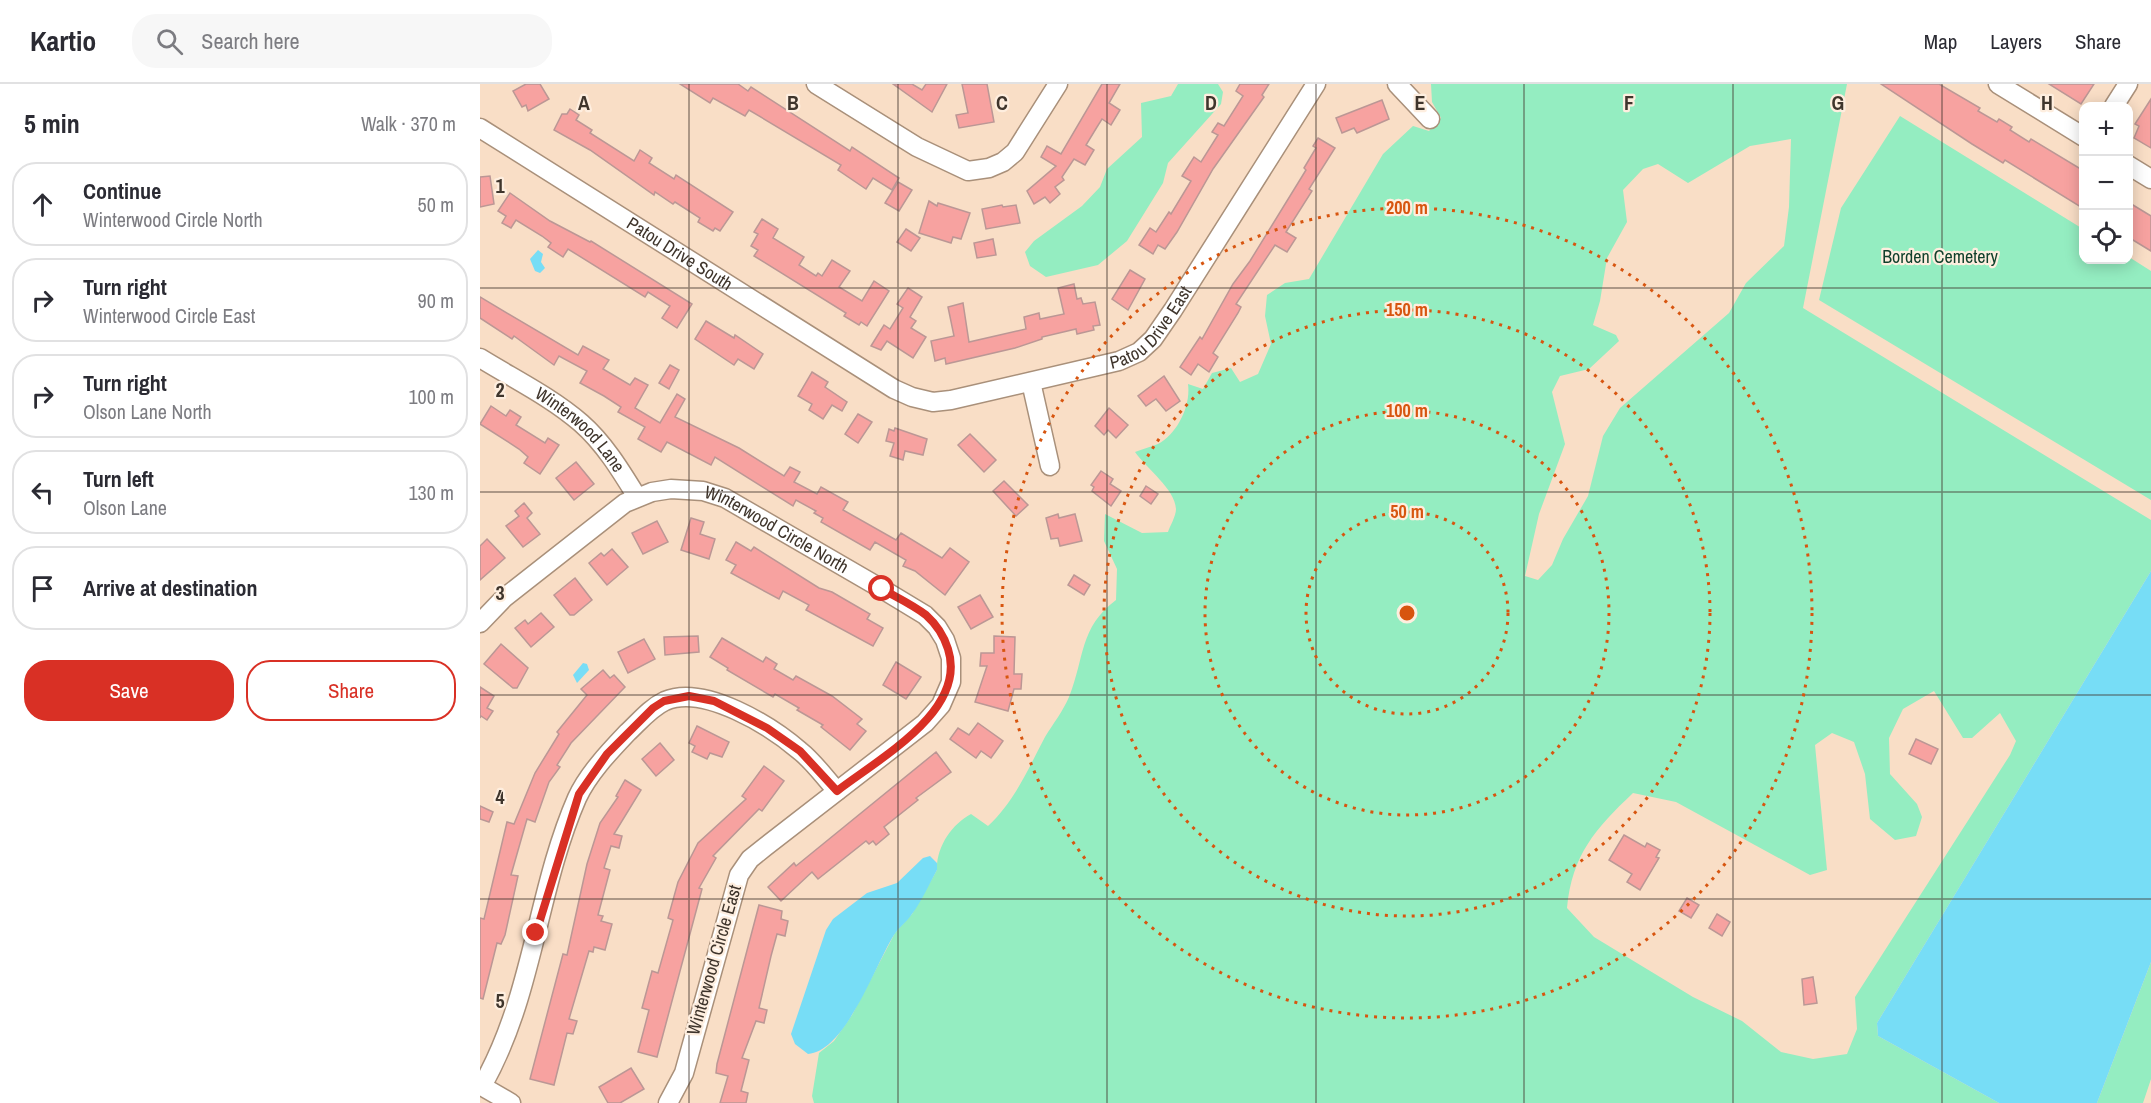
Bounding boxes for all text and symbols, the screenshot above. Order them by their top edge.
search box [132,14,552,68]
text: Kartio [30,22,96,60]
icon: search [153,25,186,58]
text: Search here [201,26,300,56]
text: Map [1924,27,1957,56]
text: Layers [1990,27,2042,56]
text: Share [2075,27,2121,56]
text: A [578,89,590,116]
text: B [787,89,799,116]
text: C [996,89,1008,116]
text: D [1205,89,1217,116]
text: E [1415,89,1426,116]
text: F [1624,89,1634,116]
text: G [1832,89,1844,116]
text: H [2041,89,2053,116]
map controls [2079,102,2133,264]
button: + [2079,102,2133,156]
text: 5 min [24,106,80,141]
text: Walk · 370 m [361,110,456,137]
button: − [2079,156,2133,210]
text: 1 [495,172,505,199]
text: Continue [83,176,161,206]
icon: ahead [26,188,59,221]
text: 50 m [418,191,454,218]
text: 200 m [1386,195,1428,220]
text: Winterwood Circle North [83,206,263,233]
button: locate [2079,210,2133,264]
street label: Patou Drive South [622,211,738,296]
park label: Borden Cemetery [1882,244,1998,269]
text: Turn right [83,272,167,302]
street label: Patou Drive East [1107,281,1197,375]
icon: right [26,284,59,317]
text: 90 m [418,287,454,314]
text: 150 m [1386,297,1428,322]
text: Winterwood Circle East [83,302,255,329]
text: Turn right [83,368,167,398]
text: 2 [495,376,505,403]
icon: right [26,380,59,413]
street label: Winterwood Lane [531,381,631,477]
text: 100 m [408,383,454,410]
text: Olson Lane North [83,398,212,425]
text: 100 m [1386,398,1428,423]
text: Turn left [83,464,154,494]
icon: left [26,476,59,509]
text: 130 m [408,479,454,506]
street label: Winterwood Circle North [701,479,853,579]
text: Olson Lane [83,494,167,521]
text: 50 m [1390,499,1424,524]
icon: arrive [26,572,59,605]
text: Arrive at destination [83,573,257,603]
route start [868,575,894,601]
text: 3 [495,579,505,606]
centre of rings [1397,603,1417,623]
button: Save [24,660,234,721]
button: Share [246,660,456,721]
text: 4 [495,783,505,810]
street label: Winterwood Circle East [680,882,747,1038]
route end [522,919,548,945]
text: 5 [495,987,505,1014]

